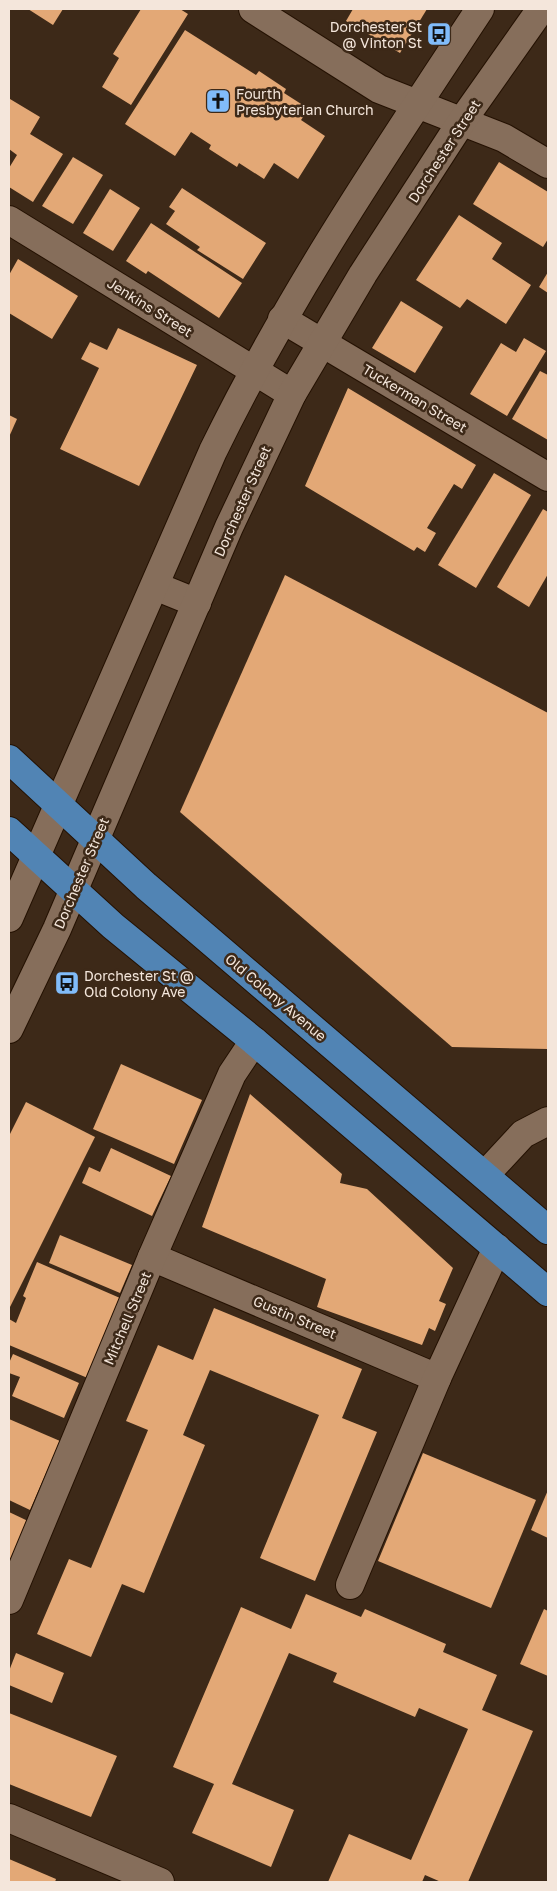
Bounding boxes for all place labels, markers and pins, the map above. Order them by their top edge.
place label: Dorchester St @ Vinton St [330,18,422,51]
bus stop icon: Dorchester St @ Vinton St [426,21,452,47]
place label: Fourth Presbyterian Church [236,85,374,118]
church icon: Fourth Presbyterian Church [205,88,231,114]
place label: Dorchester St @ Old Colony Ave [84,967,194,1000]
bus stop icon: Dorchester St @ Old Colony Ave [54,970,80,996]

